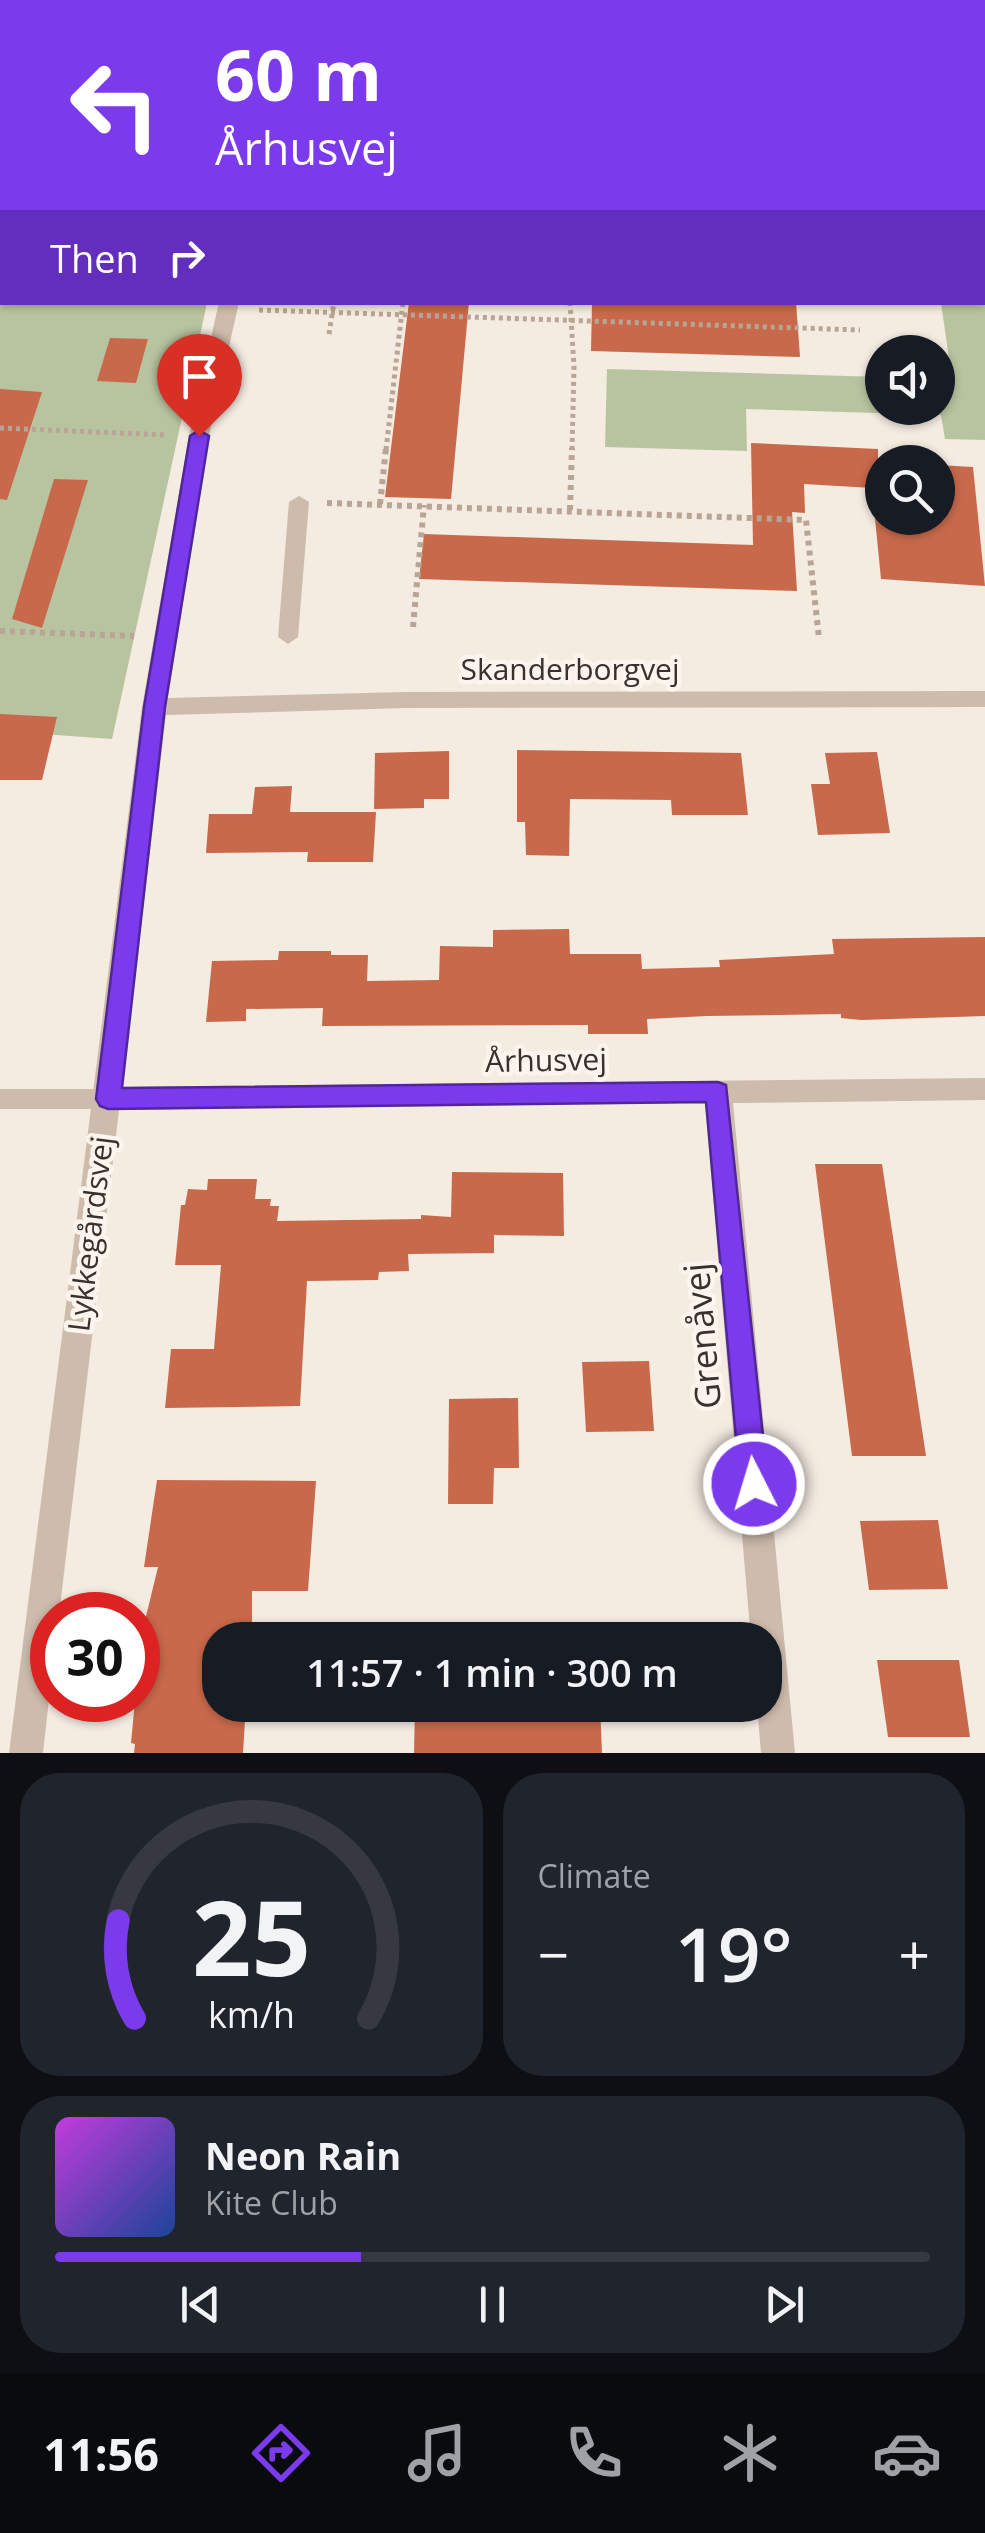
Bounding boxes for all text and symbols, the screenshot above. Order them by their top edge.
text: 60 m [215,26,382,122]
icon: left [50,40,180,170]
text: Århusvej [215,117,398,178]
icon: right [159,230,214,285]
text: Then [50,232,139,284]
pin [157,334,242,437]
map controls [865,335,955,535]
button: sound [865,335,955,425]
icon: arrive [172,349,227,404]
button: search [865,445,955,535]
street label: Skanderborgvej [460,648,680,689]
street label: Århusvej [485,1038,607,1081]
street label: Lykkegårdsvej [57,1134,122,1334]
street label: Grenåvej [672,1261,731,1411]
position arrow [702,1432,806,1536]
speed limit sign: 30 [30,1592,160,1722]
text: 11:57 · 1 min · 300 m [306,1646,678,1698]
text: Climate [538,1854,651,1897]
text: 25 [192,1865,311,2006]
text: 19° [675,1902,793,2004]
text: − [538,1916,569,1991]
text: + [899,1916,930,1991]
text: km/h [208,1990,295,2038]
text: Neon Rain [205,2129,401,2181]
text: Kite Club [205,2181,338,2224]
icon: previous [173,2277,228,2332]
icon: pause [465,2277,520,2332]
icon: next [757,2277,812,2332]
icon: directions [246,2418,316,2488]
icon: music [402,2418,472,2488]
icon: phone [559,2418,629,2488]
icon: climate [715,2418,785,2488]
icon: car [872,2418,942,2488]
text: 11:56 [43,2423,159,2484]

